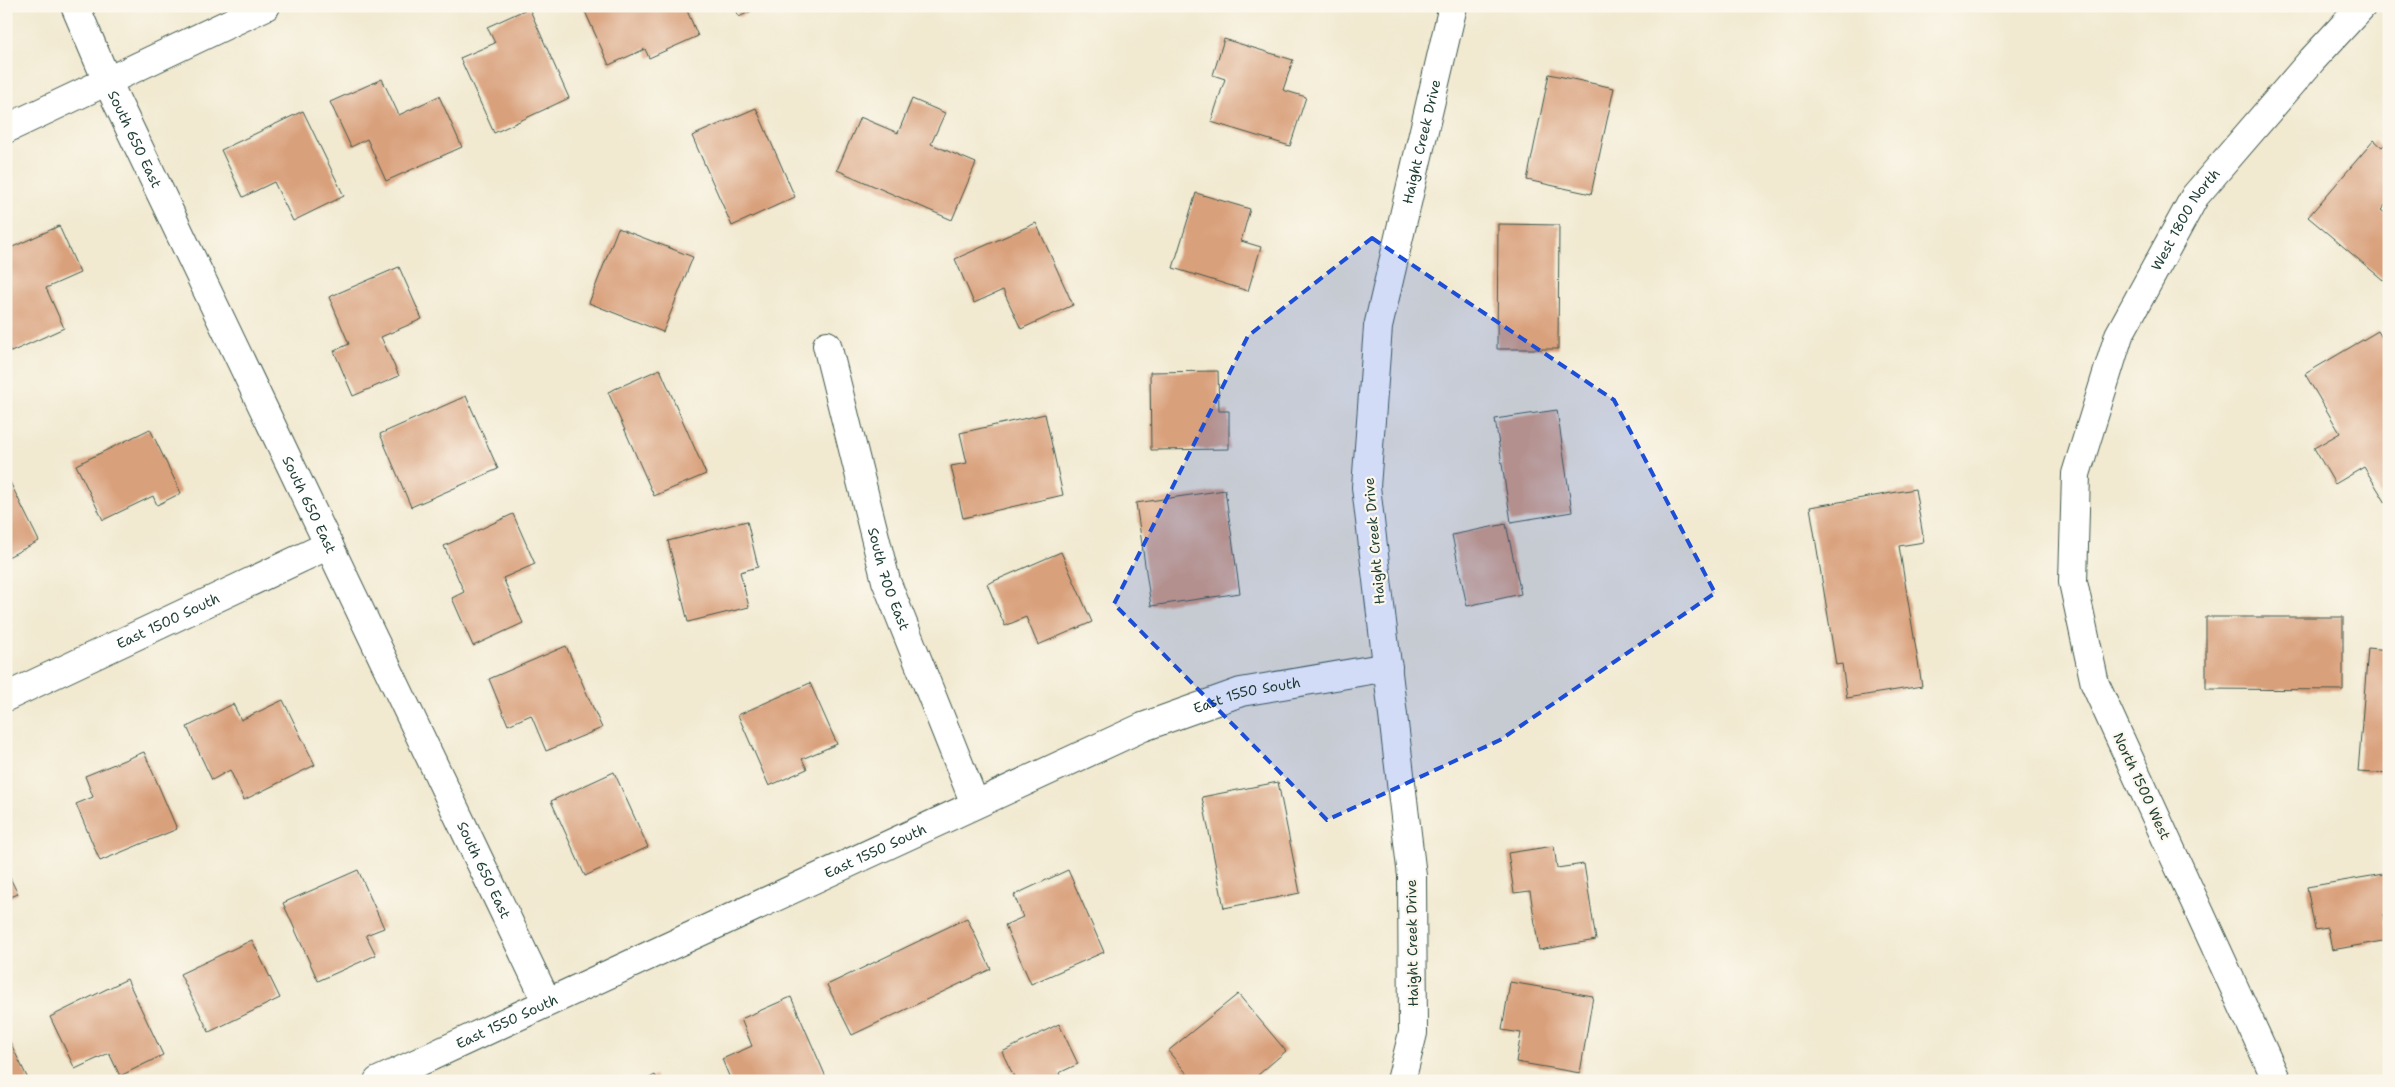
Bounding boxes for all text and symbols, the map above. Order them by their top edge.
street label: Haight Creek Drive [1398,78,1445,206]
street label: South 650 East [104,88,166,191]
street label: West 1800 North [2147,165,2224,274]
street label: South 650 East [278,453,340,556]
street label: Haight Creek Drive [1359,477,1389,605]
street label: South 700 East [864,526,914,633]
street label: East 1500 South [114,589,222,653]
street label: East 1550 South [1191,673,1302,717]
street label: North 1500 West [2109,730,2175,842]
street label: South 650 East [453,818,515,922]
street label: East 1550 South [821,820,929,882]
street label: Haight Creek Drive [1402,879,1422,1007]
street label: East 1550 South [453,990,561,1053]

